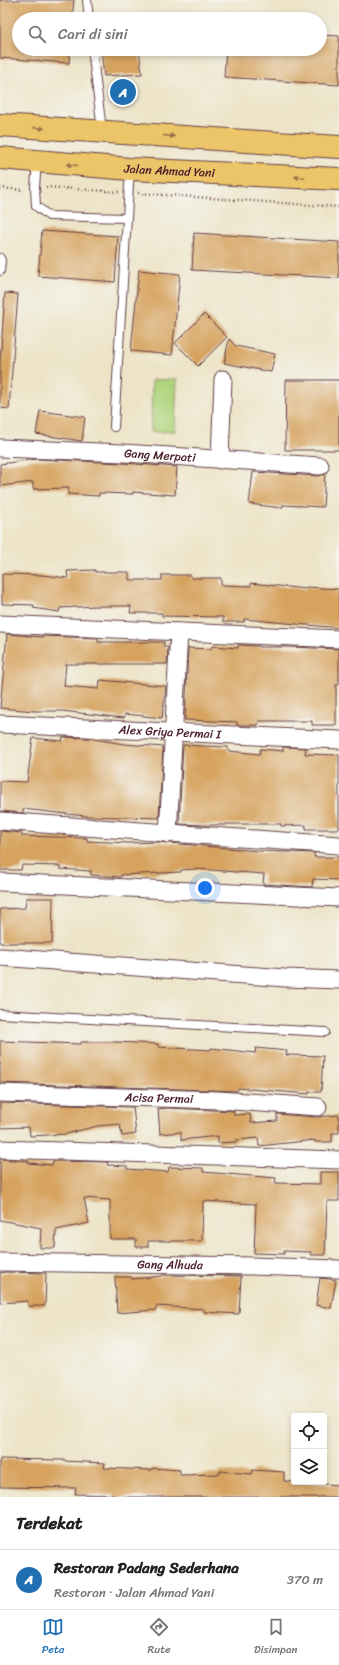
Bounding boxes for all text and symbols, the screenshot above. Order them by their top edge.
search box [12,12,327,56]
text: Cari di sini [58,21,128,47]
icon: search [26,23,48,45]
pin: A [110,77,136,107]
one-way arrow [33,125,46,131]
one-way arrow [163,133,175,140]
street label: Jalan Ahmad Yani [122,157,216,184]
one-way arrow [66,161,78,168]
one-way arrow [294,174,306,181]
street label: Gang Merpati [123,442,197,469]
street label: Alex Griya Permai I [117,719,223,745]
your location [195,878,215,898]
street label: Acisa Permai [123,1086,194,1110]
street label: Gang Alhuda [137,1253,204,1276]
map controls [291,1413,327,1485]
button: locate [291,1413,327,1449]
button: layers [291,1449,327,1485]
text: Terdekat [16,1508,82,1538]
text: Restoran Padang Sederhana [54,1555,239,1581]
text: A [25,1568,33,1591]
text: 370 m [287,1568,323,1591]
text: Restoran · Jalan Ahmad Yani [54,1581,214,1604]
tab: Peta [42,1616,64,1659]
tab: Rute [148,1616,171,1659]
tab: Disimpan [254,1616,297,1659]

